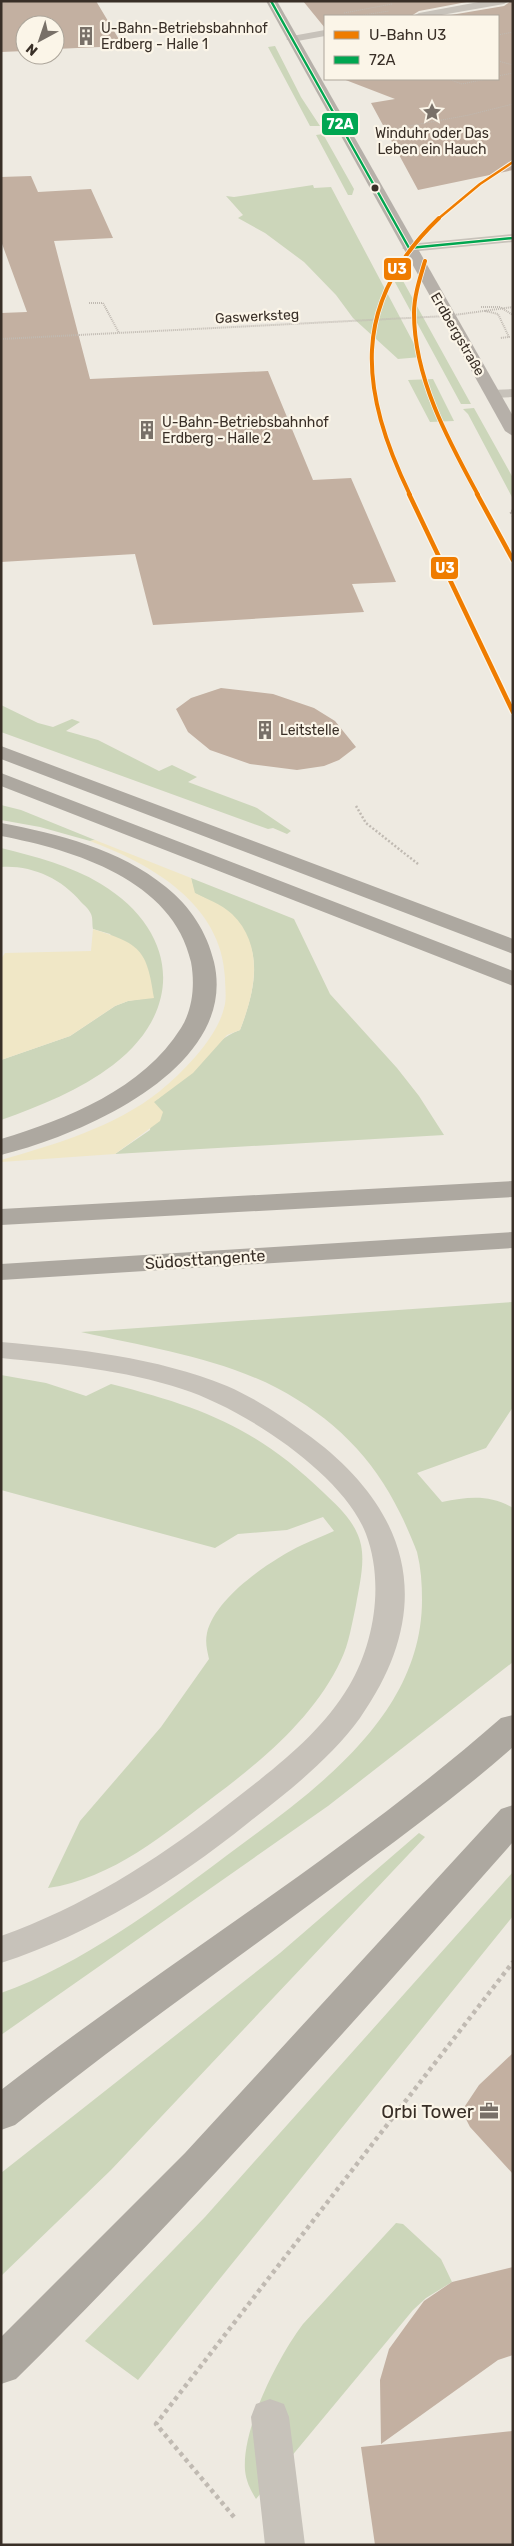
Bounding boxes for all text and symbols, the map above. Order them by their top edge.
north arrow [15,15,65,65]
legend [324,15,499,80]
place label: U-Bahn-Betriebsbahnhof Erdberg - Halle 1 [101,20,268,53]
building icon: U-Bahn-Betriebsbahnhof Erdberg - Halle 1 [75,25,97,47]
text: U-Bahn U3 [369,26,446,44]
text: N [23,40,41,59]
text: 72A [369,51,396,69]
place icon: Winduhr oder Das Leben ein Hauch [421,101,443,123]
line badge: 72A [321,112,359,136]
text: 72A [326,116,354,133]
place label: Winduhr oder Das Leben ein Hauch [375,125,489,158]
unlabelled marker [370,183,380,193]
line badge: U3 [383,257,412,281]
text: U3 [387,261,407,278]
street label: Erdbergstraße [427,290,488,379]
street label: Gaswerksteg [214,306,300,327]
place label: U-Bahn-Betriebsbahnhof Erdberg - Halle 2 [162,414,329,447]
building icon: U-Bahn-Betriebsbahnhof Erdberg - Halle 2 [136,419,158,441]
line badge: U3 [430,556,459,580]
text: U3 [435,560,455,577]
building icon: Leitstelle [254,719,276,741]
place label: Leitstelle [280,722,340,739]
street label: Südosttangente [144,1246,266,1273]
place label: Orbi Tower [381,2100,475,2123]
office icon: Orbi Tower [478,2100,500,2122]

